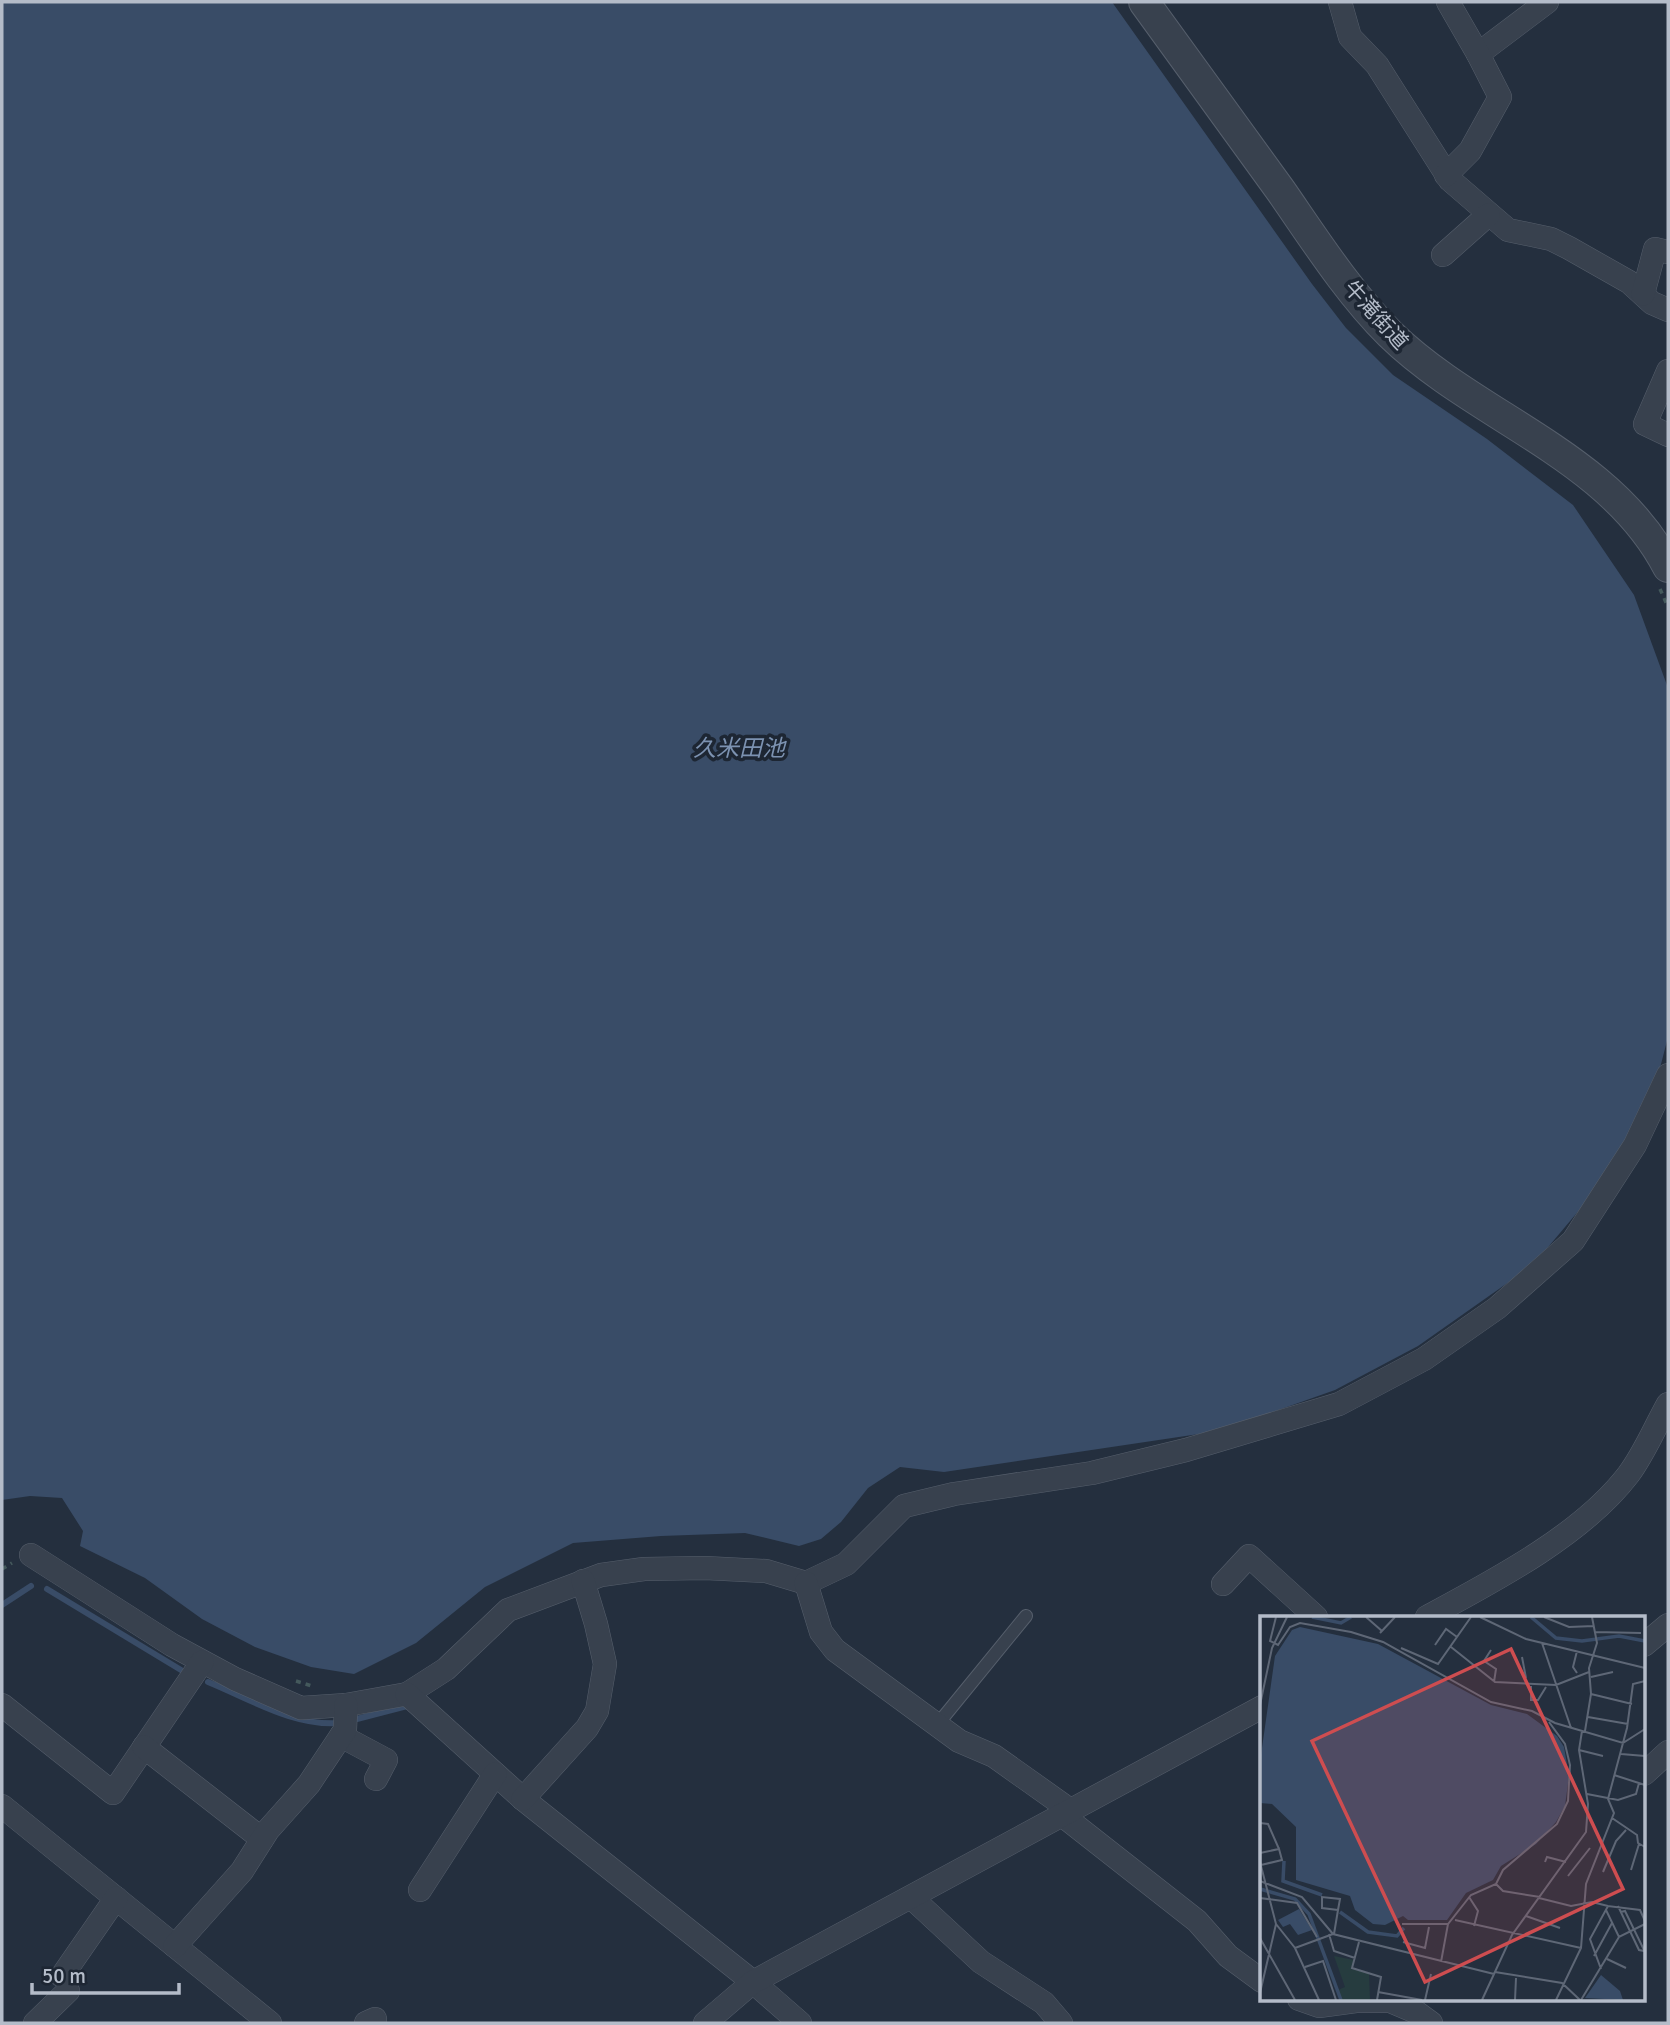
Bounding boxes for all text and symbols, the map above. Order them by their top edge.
street label: 牛滝街道 [1338,275,1414,355]
water label: 久米田池 [693,734,787,763]
inset map [1260,1616,1646,2000]
scale bar [32,1952,178,1996]
text: 50 m [42,1963,86,1989]

